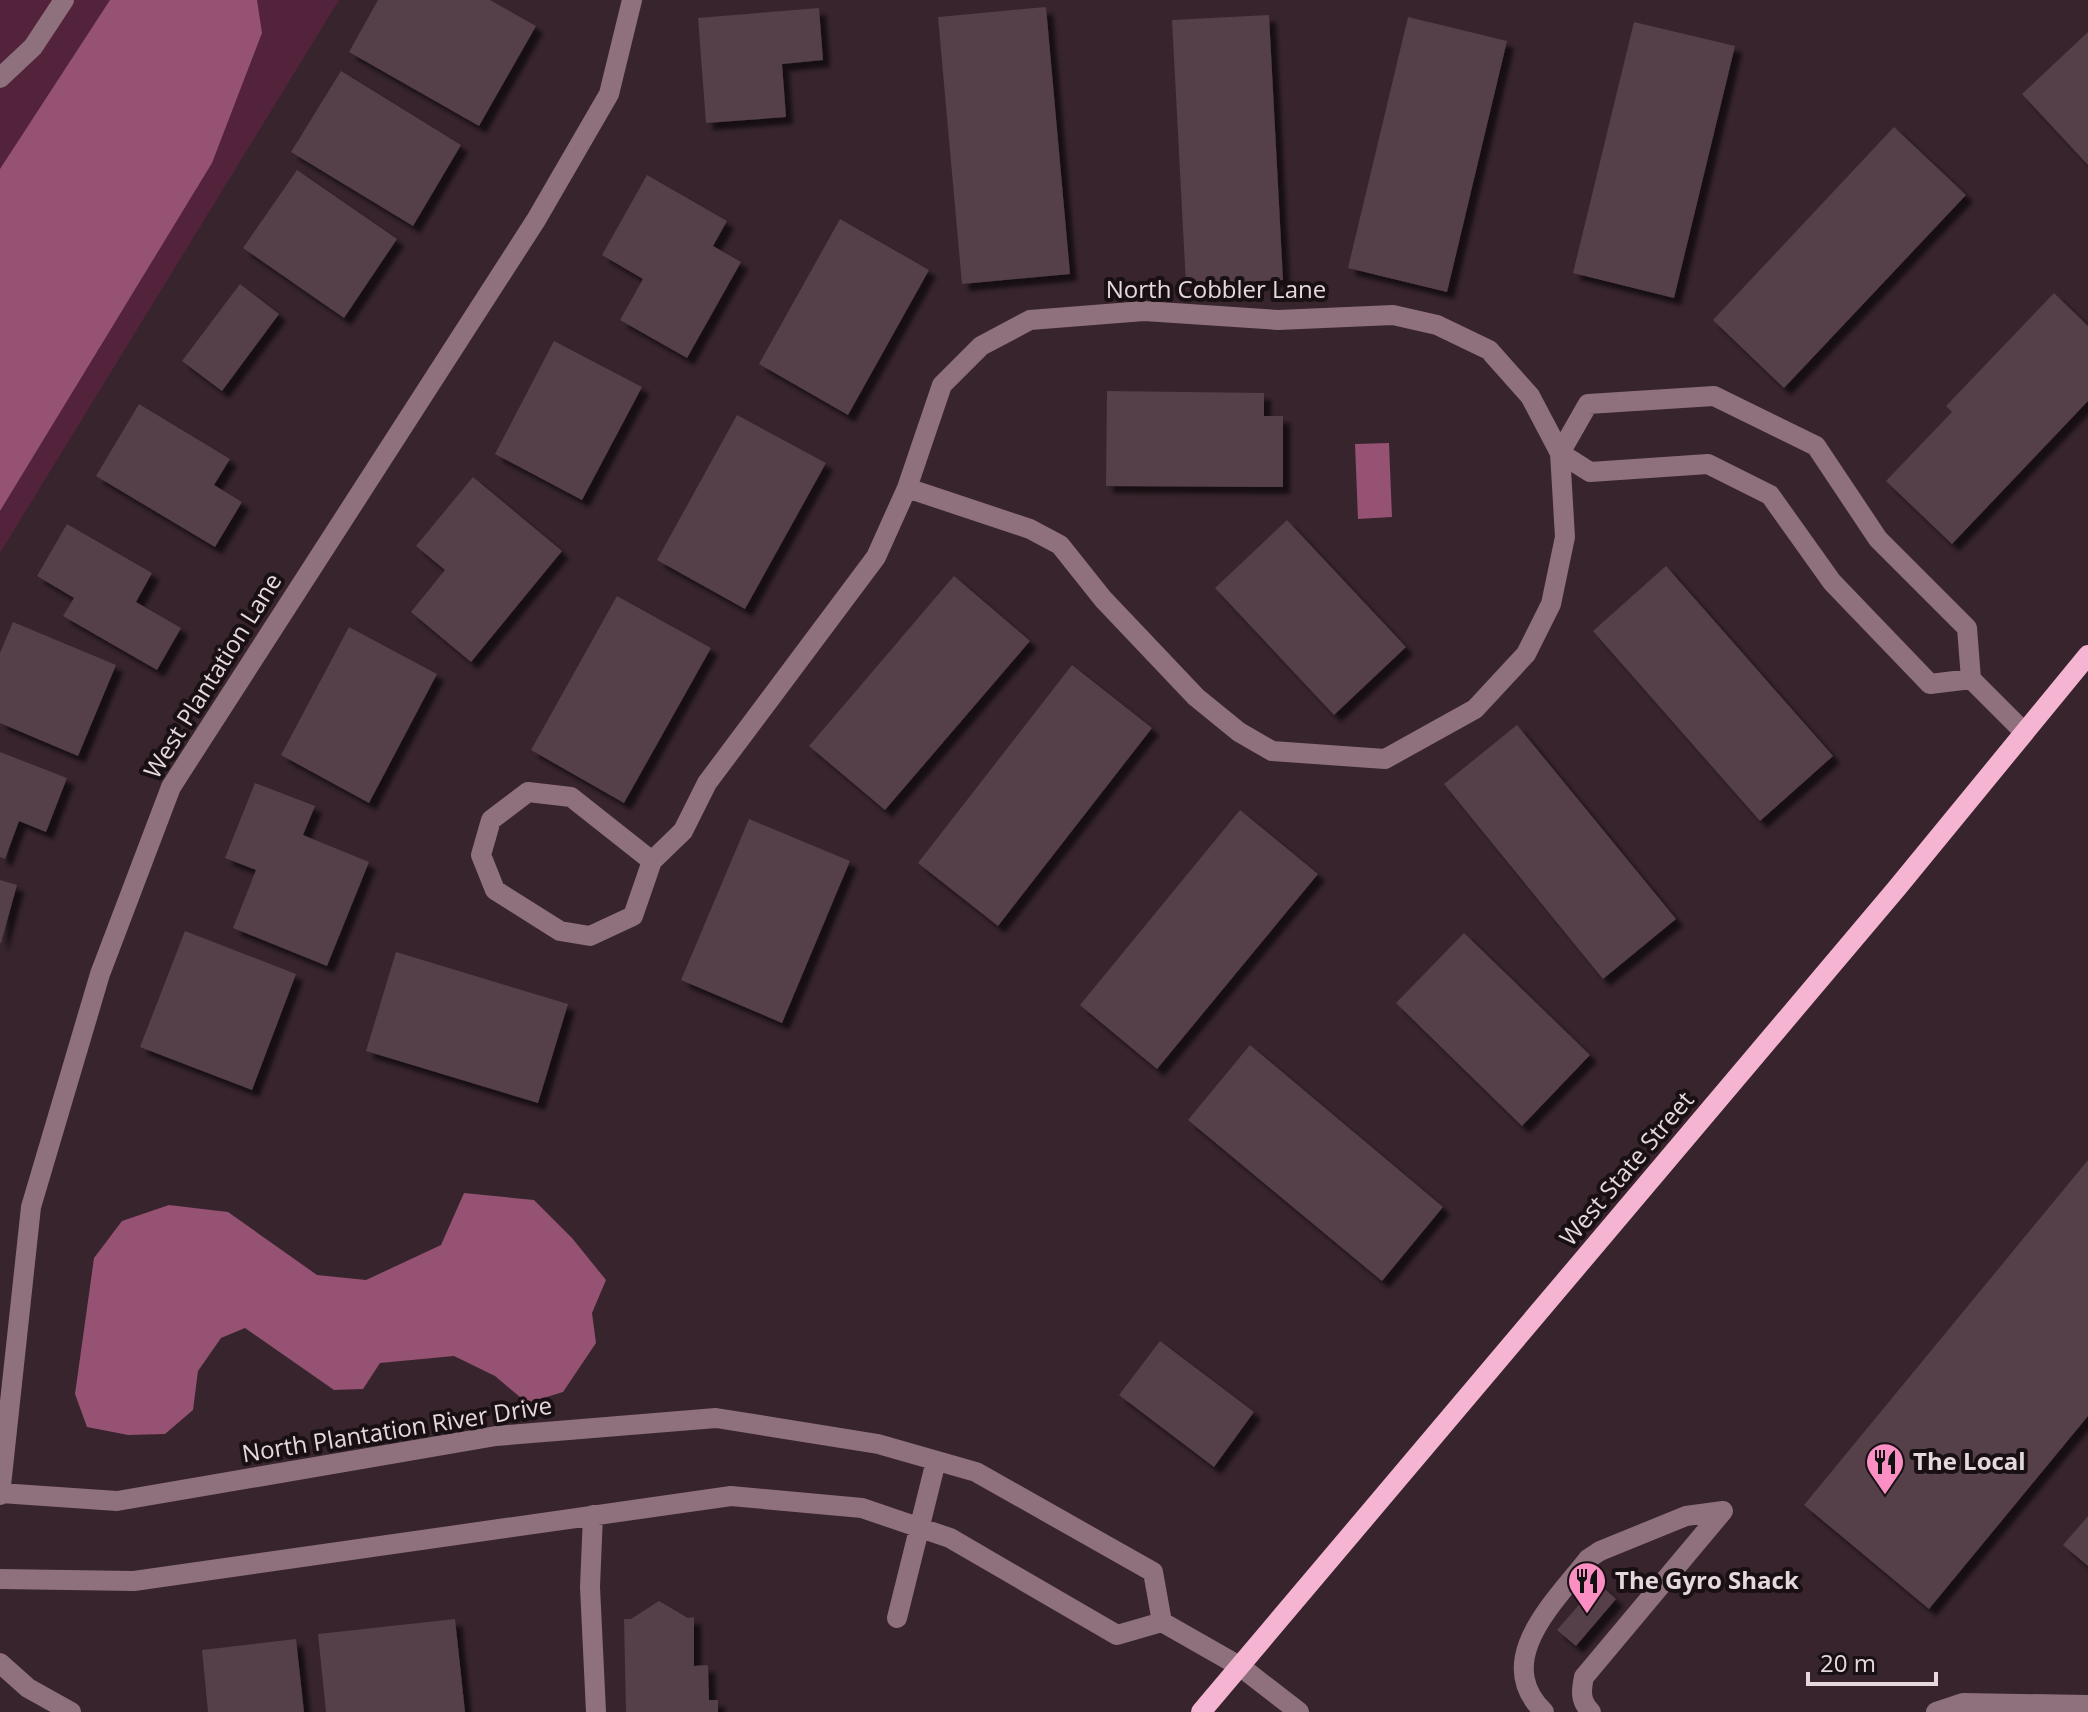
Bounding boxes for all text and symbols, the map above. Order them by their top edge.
street label: North Cobbler Lane [1106,272,1326,305]
street label: West Plantation Lane [135,566,288,784]
street label: West State Street [1551,1084,1700,1252]
street label: North Plantation River Drive [239,1388,554,1469]
restaurant icon: The Local [1864,1441,1906,1496]
place label: The Local [1913,1444,2026,1477]
restaurant icon: The Gyro Shack [1566,1560,1608,1615]
place label: The Gyro Shack [1615,1563,1799,1596]
scale bar [1808,1636,1936,1686]
text: 20 m [1820,1646,1876,1679]

